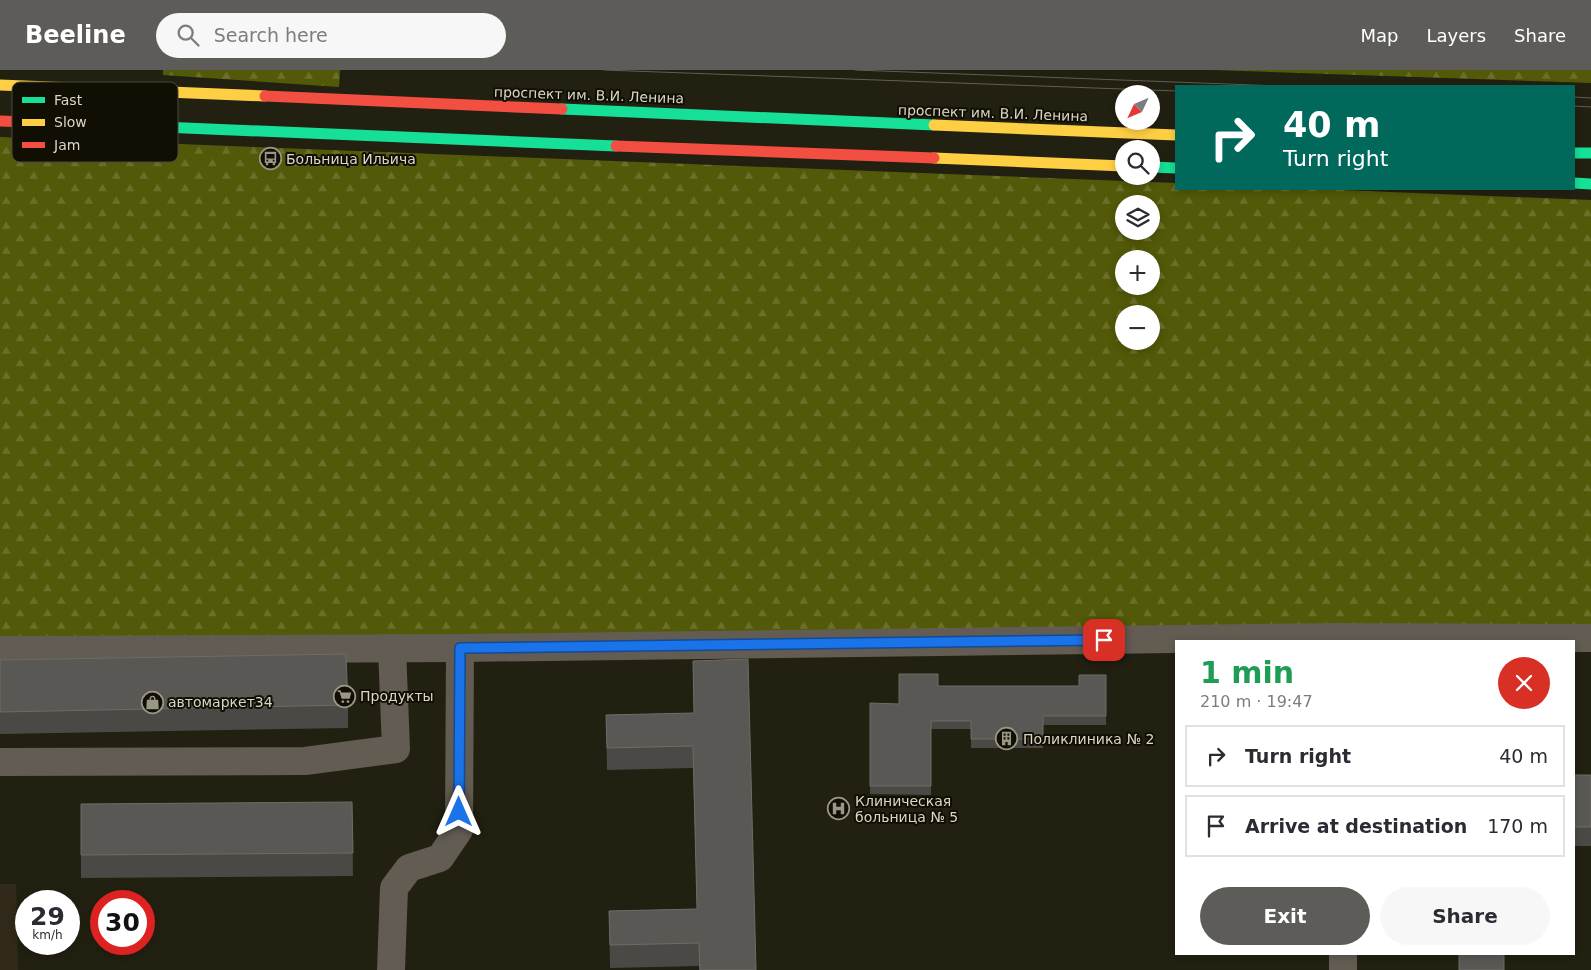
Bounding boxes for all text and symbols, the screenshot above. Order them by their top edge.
search box [156,13,506,58]
text: Beeline [25,21,126,49]
icon: search [174,21,202,49]
text: Search here [214,24,328,46]
text: Map [1360,25,1398,46]
text: Layers [1426,25,1486,46]
text: Share [1514,25,1566,46]
legend [12,82,178,162]
street label: проспект им. В.И. Ленина [494,84,684,106]
north arrow [1115,85,1160,130]
map controls [1115,85,1160,350]
text: Fast [54,92,83,108]
street label: проспект им. В.И. Ленина [898,102,1088,124]
icon: right [1200,105,1265,170]
text: 40 m [1283,105,1380,145]
text: Slow [54,114,87,130]
text: Jam [53,137,80,153]
button: search [1115,140,1160,185]
text: Turn right [1283,146,1388,171]
bus stop icon: Больница Ильича [258,147,282,171]
place label: Больница Ильича [286,151,416,167]
button: layers [1115,195,1160,240]
button: + [1115,250,1160,295]
button: − [1115,305,1160,350]
pin [1083,619,1125,661]
icon: arrive [1090,626,1118,654]
text: 1 min [1200,655,1294,690]
button: close [1498,657,1550,709]
supermarket icon: Продукты [332,684,356,708]
place label: Продукты [360,688,434,704]
shop icon: автомаркет34 [140,690,164,714]
text: 210 m · 19:47 [1200,692,1313,711]
place label: автомаркет34 [168,694,273,710]
building icon: Поликлиника № 2 [995,727,1019,751]
place label: Поликлиника № 2 [1023,731,1154,747]
icon: right [1202,742,1230,770]
text: Turn right [1245,745,1351,767]
text: 40 m [1499,745,1548,767]
position arrow [432,785,484,837]
place label: Клиническая больница № 5 [855,793,958,825]
hospital icon: Клиническая больница № 5 [827,797,851,821]
icon: arrive [1202,812,1230,840]
text: Arrive at destination [1245,815,1467,837]
text: 170 m [1487,815,1548,837]
button: Exit [1200,887,1370,945]
button: Share [1380,887,1550,945]
speed limit sign: 30 [90,890,155,955]
text: 29 [30,902,65,931]
text: km/h [32,928,63,942]

